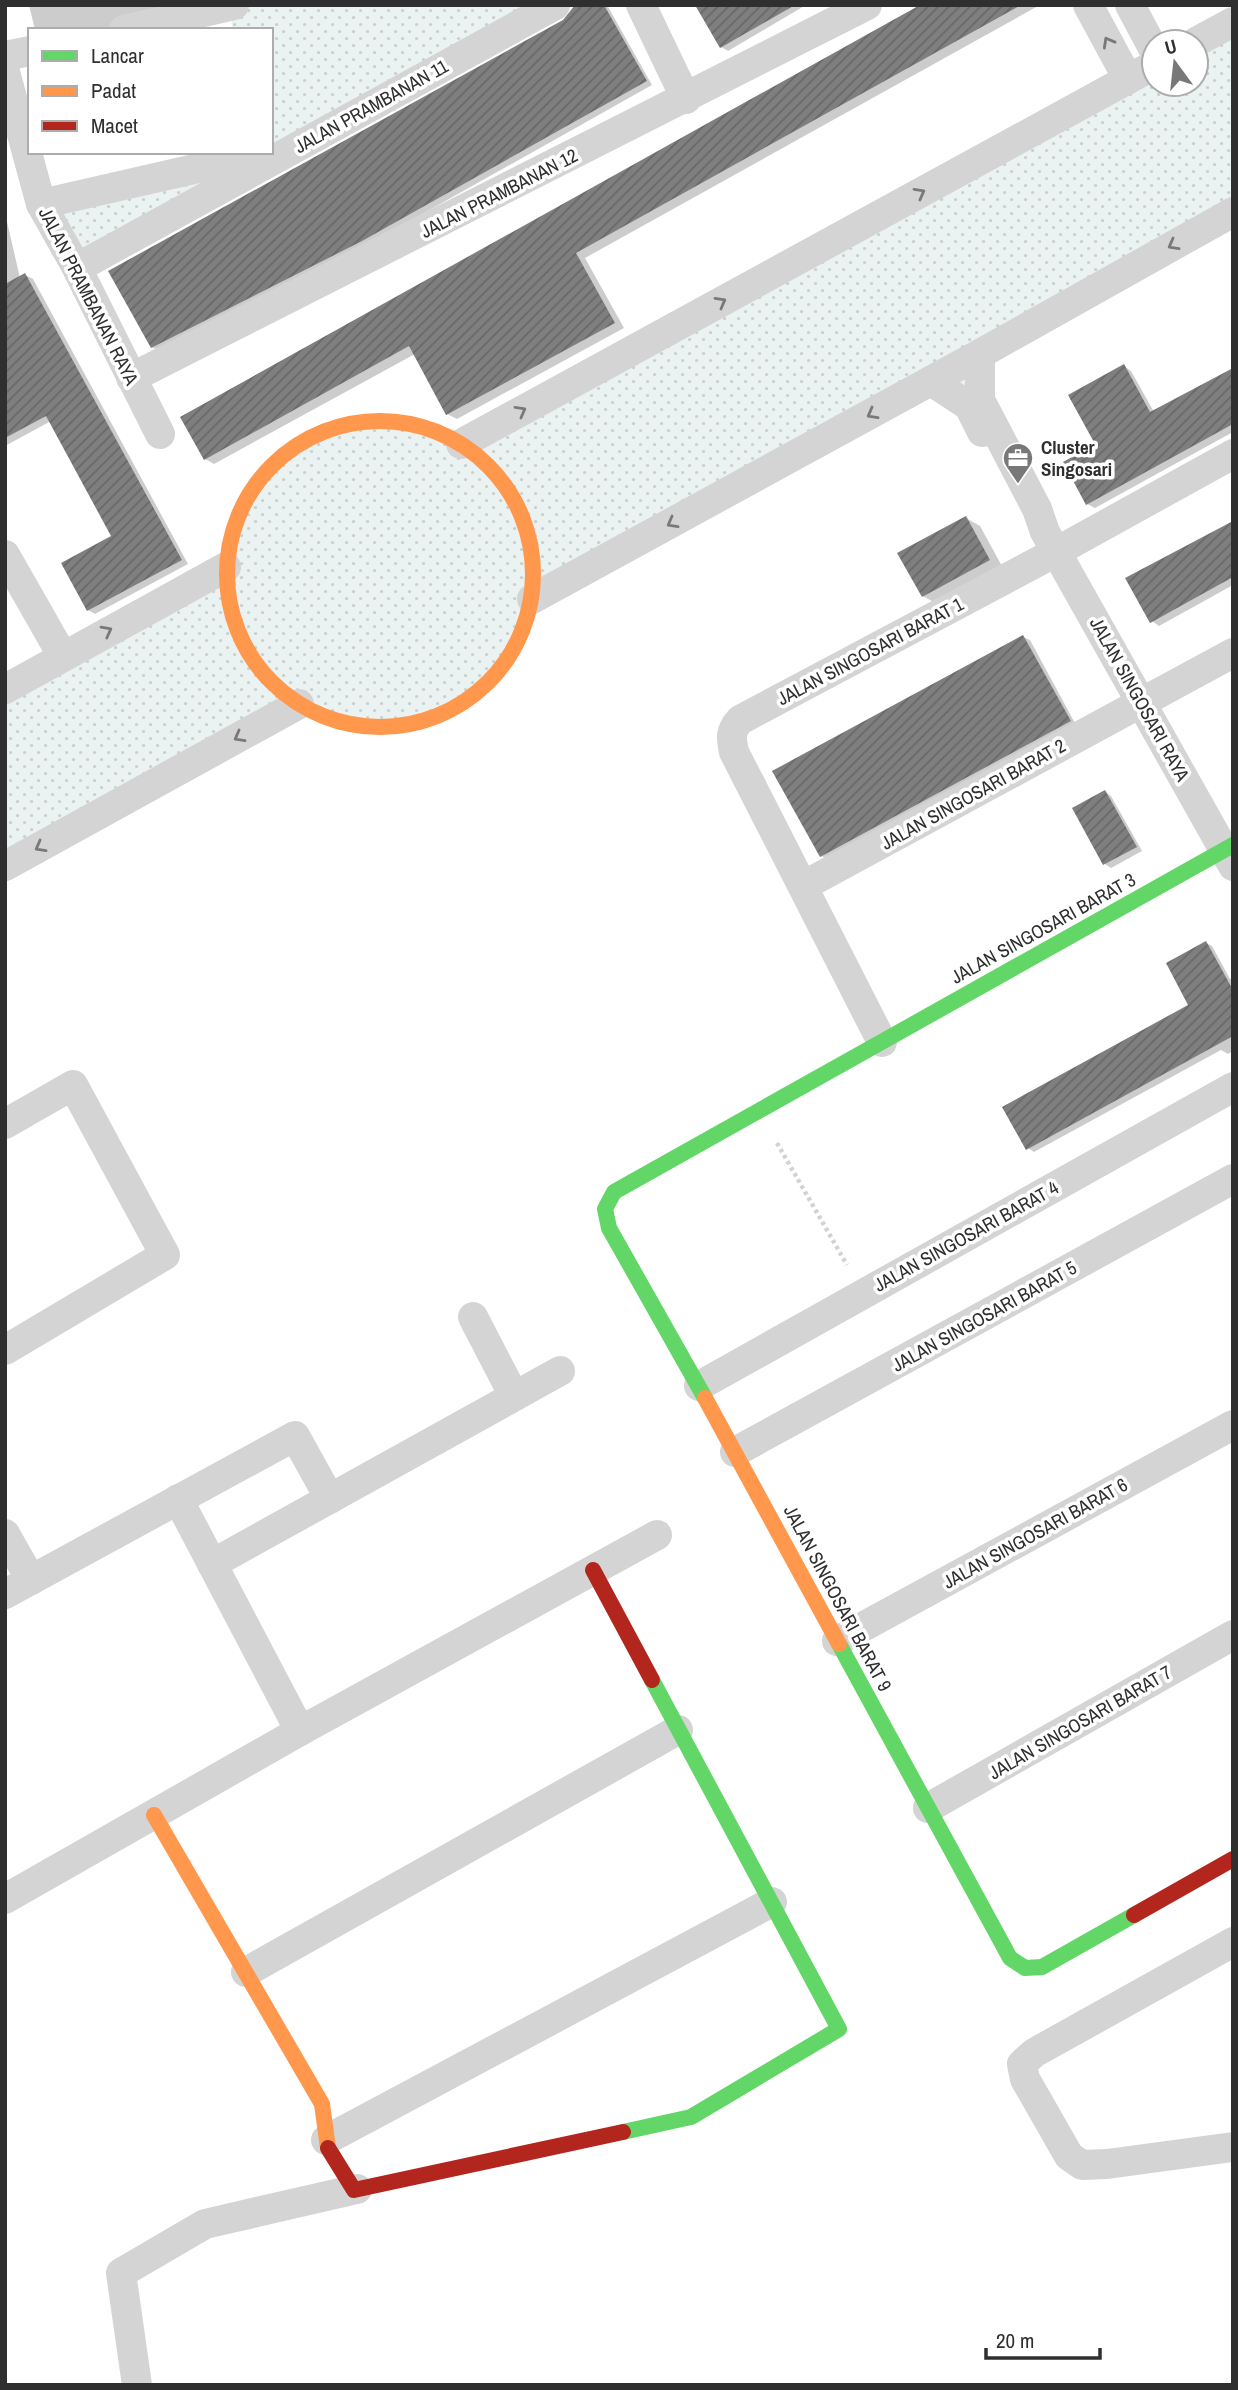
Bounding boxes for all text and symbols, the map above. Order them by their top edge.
legend [28,28,273,154]
north arrow [1140,28,1210,98]
text: U [1162,33,1179,61]
one-way arrow [1103,37,1116,49]
text: Lancar [91,41,144,70]
street label: JALAN PRAMBANAN 11 [289,53,453,159]
text: Padat [91,76,136,105]
text: Macet [91,111,138,140]
street label: JALAN PRAMBANAN 12 [416,142,582,244]
one-way arrow [913,188,926,201]
street label: JALAN PRAMBANAN RAYA [33,203,145,390]
one-way arrow [1168,237,1181,250]
one-way arrow [714,297,726,310]
one-way arrow [866,405,879,419]
one-way arrow [514,406,526,419]
place label: Cluster Singosari [1041,434,1112,482]
office icon: Cluster Singosari [1001,441,1035,485]
one-way arrow [667,514,679,528]
street label: JALAN SINGOSARI BARAT 1 [772,591,968,711]
street label: JALAN SINGOSARI RAYA [1084,612,1196,786]
one-way arrow [100,626,113,639]
one-way arrow [234,729,246,742]
street label: JALAN SINGOSARI BARAT 2 [876,732,1070,856]
one-way arrow [34,839,47,852]
street label: JALAN SINGOSARI BARAT 3 [946,866,1140,990]
street label: JALAN SINGOSARI BARAT 4 [869,1174,1063,1298]
street label: JALAN SINGOSARI BARAT 5 [887,1254,1081,1378]
street label: JALAN SINGOSARI BARAT 6 [938,1471,1132,1595]
street label: JALAN SINGOSARI BARAT 9 [778,1500,898,1696]
street label: JALAN SINGOSARI BARAT 7 [984,1659,1177,1785]
scale bar [986,2316,1100,2360]
text: 20 m [996,2326,1034,2355]

